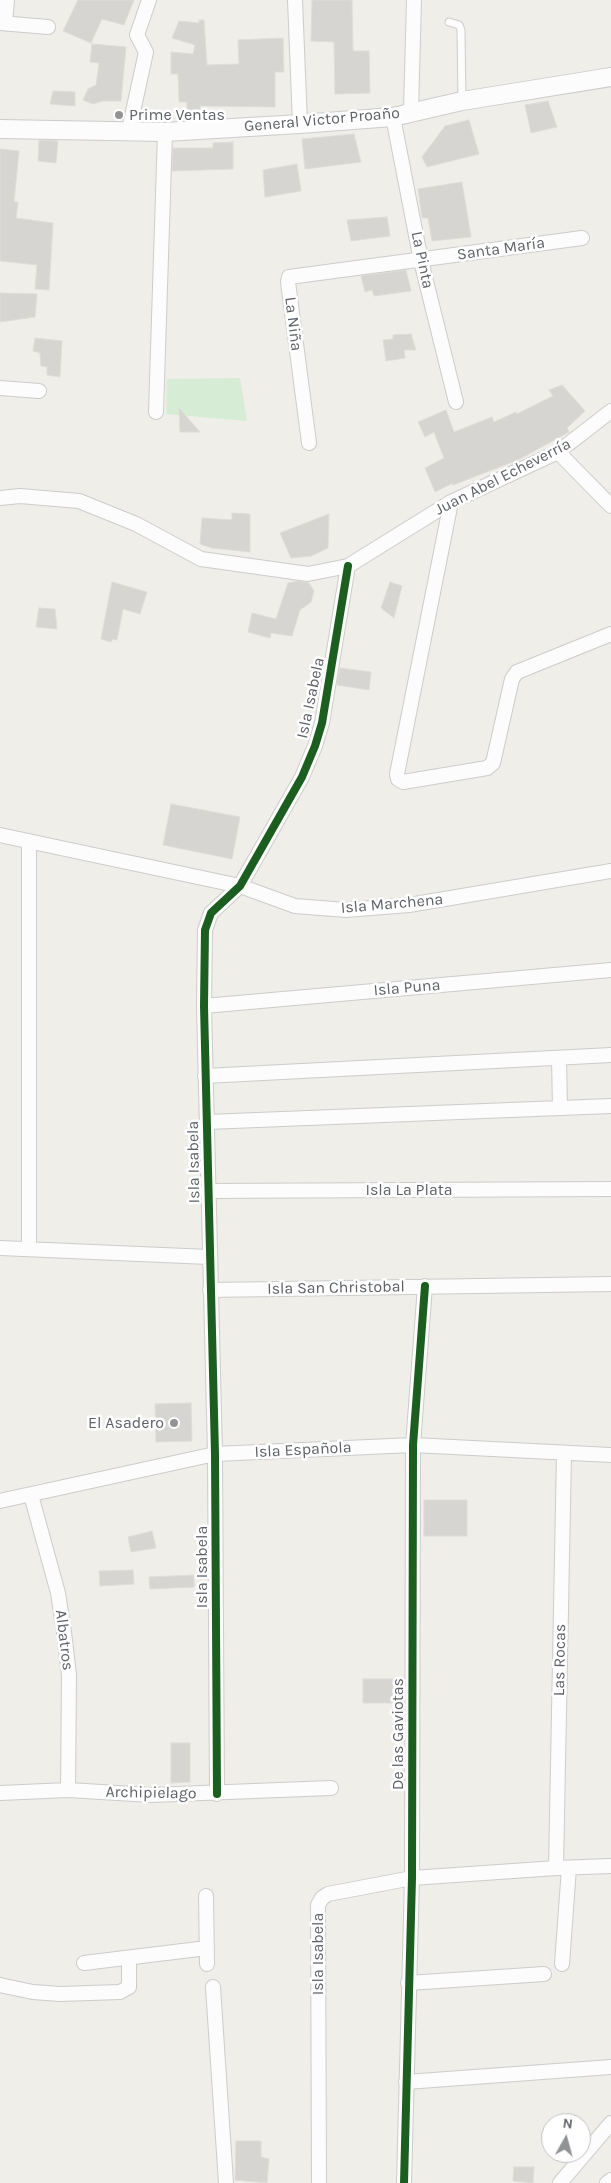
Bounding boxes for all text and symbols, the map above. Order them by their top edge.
street label: General Victor Proaño [243,104,401,136]
place label: Prime Ventas [129,105,225,125]
marker: Prime Ventas [113,109,125,121]
street label: La Pinta [407,230,437,290]
street label: Santa María [456,233,546,265]
street label: La Niña [280,296,306,352]
street label: Juan Abel Echeverría [432,434,574,520]
street label: Isla Isabela [293,656,329,740]
street label: Isla Marchena [340,890,444,918]
street label: Isla Puna [373,976,441,1000]
street label: Isla Isabela [184,1121,204,1203]
street label: Isla La Plata [365,1180,453,1200]
street label: Isla San Christobal [267,1277,405,1299]
place label: El Asadero [88,1413,164,1433]
marker: El Asadero [168,1417,180,1429]
street label: Isla Española [254,1438,352,1462]
street label: Isla Isabela [192,1526,212,1608]
street label: Albatros [51,1609,77,1671]
street label: Las Rocas [550,1624,570,1696]
street label: De las Gaviotas [388,1678,408,1790]
street label: Archipielago [105,1783,197,1803]
street label: Isla Isabela [308,1913,328,1995]
north arrow [541,2113,591,2163]
text: N [562,2115,574,2133]

